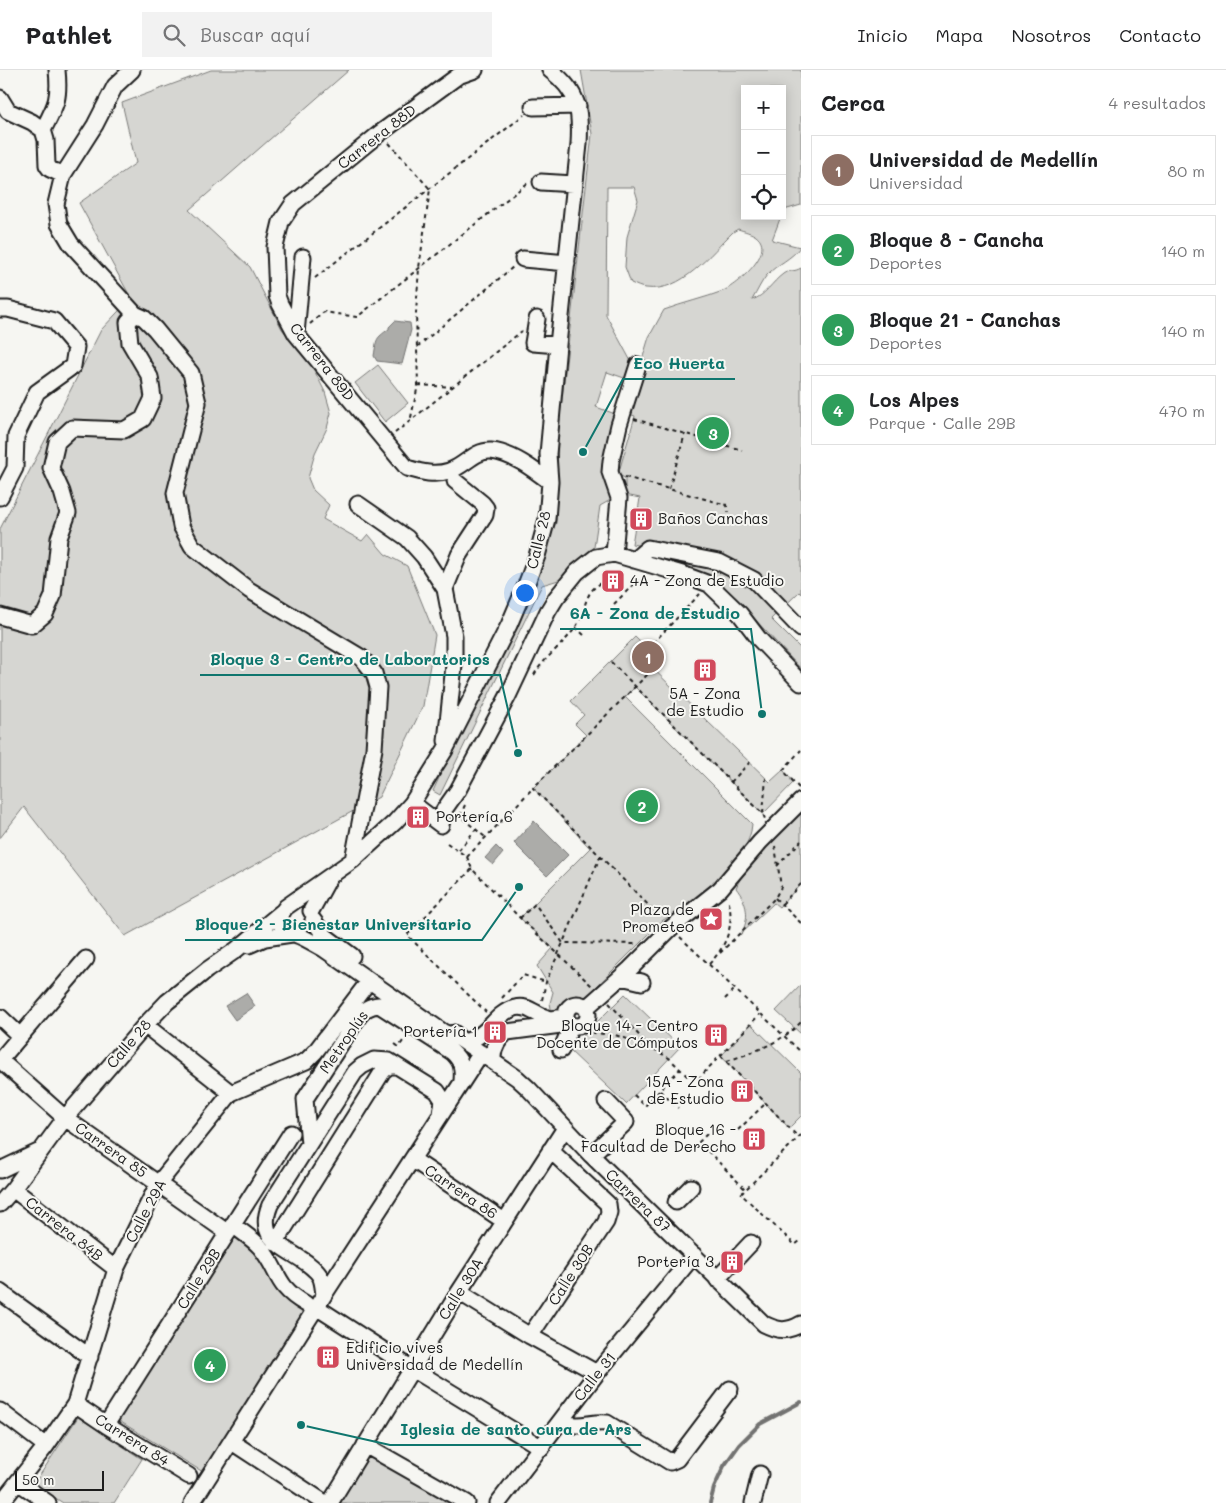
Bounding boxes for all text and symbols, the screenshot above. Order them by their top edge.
search box [142,12,492,57]
text: Pathlet [25,19,112,50]
icon: search [160,21,188,49]
text: Buscar aquí [200,22,311,47]
text: Inicio [857,23,908,47]
text: Mapa [936,23,983,47]
text: Nosotros [1011,23,1091,47]
text: Contacto [1119,23,1201,47]
map controls [741,85,786,220]
button: + [741,85,786,130]
text: Cerca [821,89,886,116]
text: 4 resultados [1109,92,1206,113]
street label: Carrera 88D [333,99,420,173]
button: − [741,130,786,175]
text: Universidad de Medellín [869,147,1098,172]
text: 1 [834,160,842,181]
text: 80 m [1168,160,1205,181]
text: Universidad [869,172,963,193]
button: locate [741,175,786,220]
text: Bloque 8 - Cancha [869,227,1044,252]
text: 2 [834,240,842,261]
text: 140 m [1161,240,1205,261]
text: Deportes [869,252,942,273]
text: Bloque 21 - Canchas [869,307,1061,332]
street label: Carrera 89D [286,318,360,405]
text: 3 [833,320,843,341]
text: 140 m [1161,320,1205,341]
text: Deportes [869,332,942,353]
callout: Eco Huerta [623,348,735,379]
text: Eco Huerta [633,352,725,373]
text: Los Alpes [869,387,959,412]
text: 4 [833,400,843,421]
text: 470 m [1159,400,1205,421]
text: Parque · Calle 29B [869,412,1016,433]
pin: 3 [697,414,729,452]
building icon: Baños Canchas [628,506,654,532]
place label: Baños Canchas [658,508,768,528]
street label: Calle 28 [521,509,555,571]
building icon: 4A - Zona de Estudio [600,568,626,594]
place label: 4A - Zona de Estudio [630,570,784,590]
your location [512,580,538,606]
callout: 6A - Zona de Estudio [560,598,751,629]
text: 6A - Zona de Estudio [570,602,740,623]
pin: 1 [632,638,664,676]
callout: Bloque 3 - Centro de Laboratorios [200,644,500,675]
text: Bloque 3 - Centro de Laboratorios [210,648,490,669]
building icon: 5A - Zona de Estudio [692,657,718,683]
place label: 5A - Zona de Estudio [666,683,744,720]
pin: 2 [626,787,658,825]
building icon: Portería 6 [405,804,431,830]
place label: Portería 6 [436,806,513,826]
place label: Plaza de Prometeo [622,899,694,936]
place icon: Plaza de Prometeo [698,906,724,932]
callout: Bloque 2 - Bienestar Universitario [185,909,482,940]
text: Bloque 2 - Bienestar Universitario [195,913,472,934]
street label: Metroplús [314,1006,372,1077]
street label: Calle 28 [101,1014,155,1072]
place label: Bloque 14 - Centro Docente de Cómputos [536,1015,698,1052]
building icon: Portería 1 [482,1019,508,1045]
place label: Portería 1 [403,1021,478,1041]
building icon: Bloque 14 - Centro Docente de Cómputos [703,1022,729,1048]
place label: 15A - Zona de Estudio [646,1071,724,1108]
building icon: 15A - Zona de Estudio [729,1078,755,1104]
street label: Carrera 85 [71,1117,152,1181]
place label: Bloque 16 - Facultad de Derecho [581,1119,736,1156]
building icon: Bloque 16 - Facultad de Derecho [741,1126,767,1152]
street label: Carrera 86 [421,1159,502,1223]
street label: Carrera 87 [602,1164,676,1236]
street label: Calle 29A [120,1175,170,1246]
street label: Carrera 84B [22,1192,108,1265]
street label: Calle 30B [543,1240,597,1309]
street label: Calle 29B [172,1244,225,1313]
building icon: Portería 3 [719,1249,745,1275]
place label: Portería 3 [637,1251,714,1271]
street label: Calle 30A [433,1253,487,1323]
place label: Edificio vives Universidad de Medellín [346,1337,523,1374]
building icon: Edificio vives Universidad de Medellín [315,1344,341,1370]
pin: 4 [194,1346,226,1384]
street label: Calle 31 [569,1348,620,1405]
street label: Carrera 84 [92,1408,174,1470]
callout: Iglesia de santo cura de Ars [390,1414,641,1445]
text: Iglesia de santo cura de Ars [400,1418,632,1439]
scale bar [15,1468,104,1491]
text: 50 m [22,1470,54,1489]

